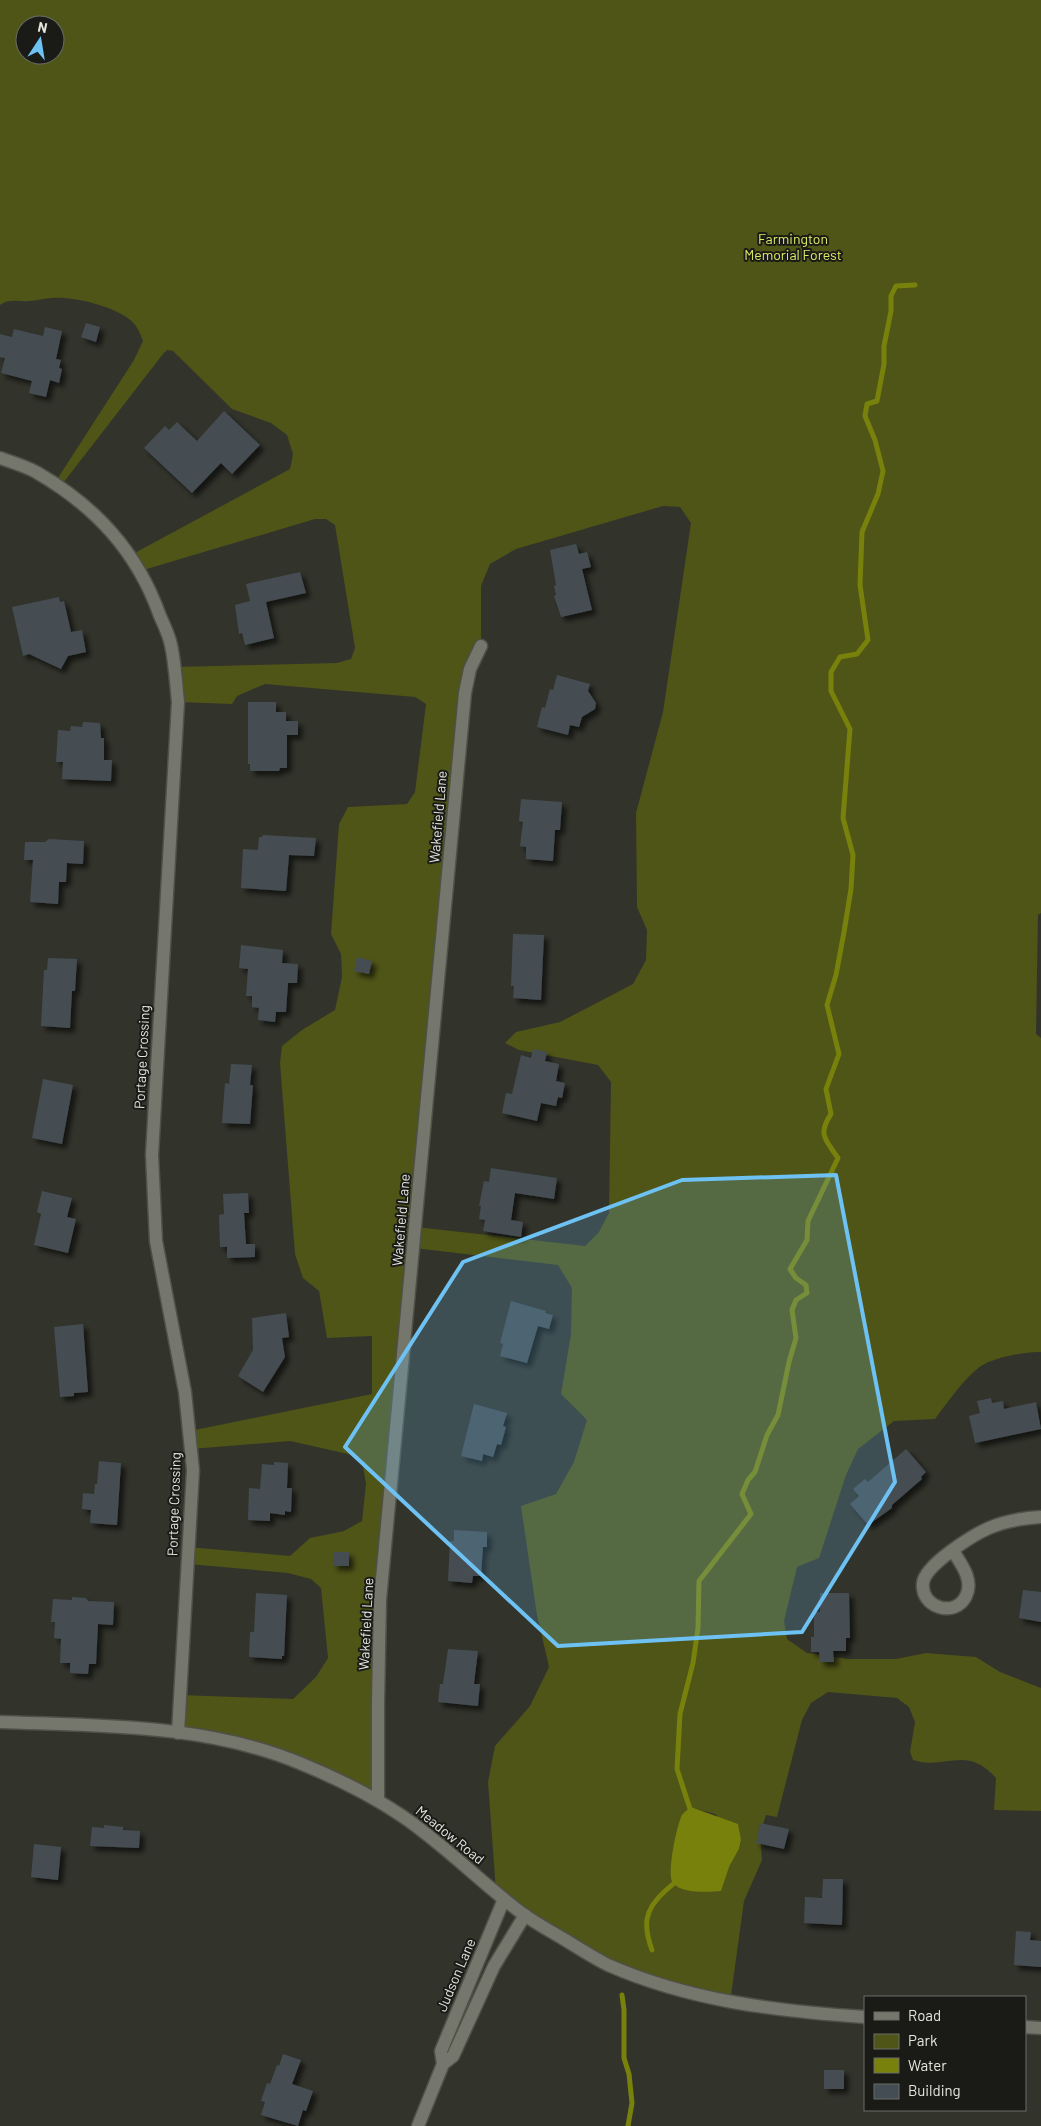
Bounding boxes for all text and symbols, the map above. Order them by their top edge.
north arrow [15,15,65,65]
text: N [36,18,49,36]
park label: Farmington Memorial Forest [744,230,842,263]
street label: Wakefield Lane [425,770,450,864]
street label: Portage Crossing [130,1005,153,1109]
street label: Wakefield Lane [388,1173,413,1267]
street label: Portage Crossing [163,1452,184,1556]
street label: Wakefield Lane [355,1577,376,1671]
street label: Meadow Road [413,1802,488,1867]
street label: Judson Lane [432,1936,479,2014]
legend [864,1996,1026,2111]
text: Road [908,2006,941,2024]
text: Park [908,2031,938,2049]
text: Water [908,2056,947,2074]
text: Building [908,2081,961,2099]

